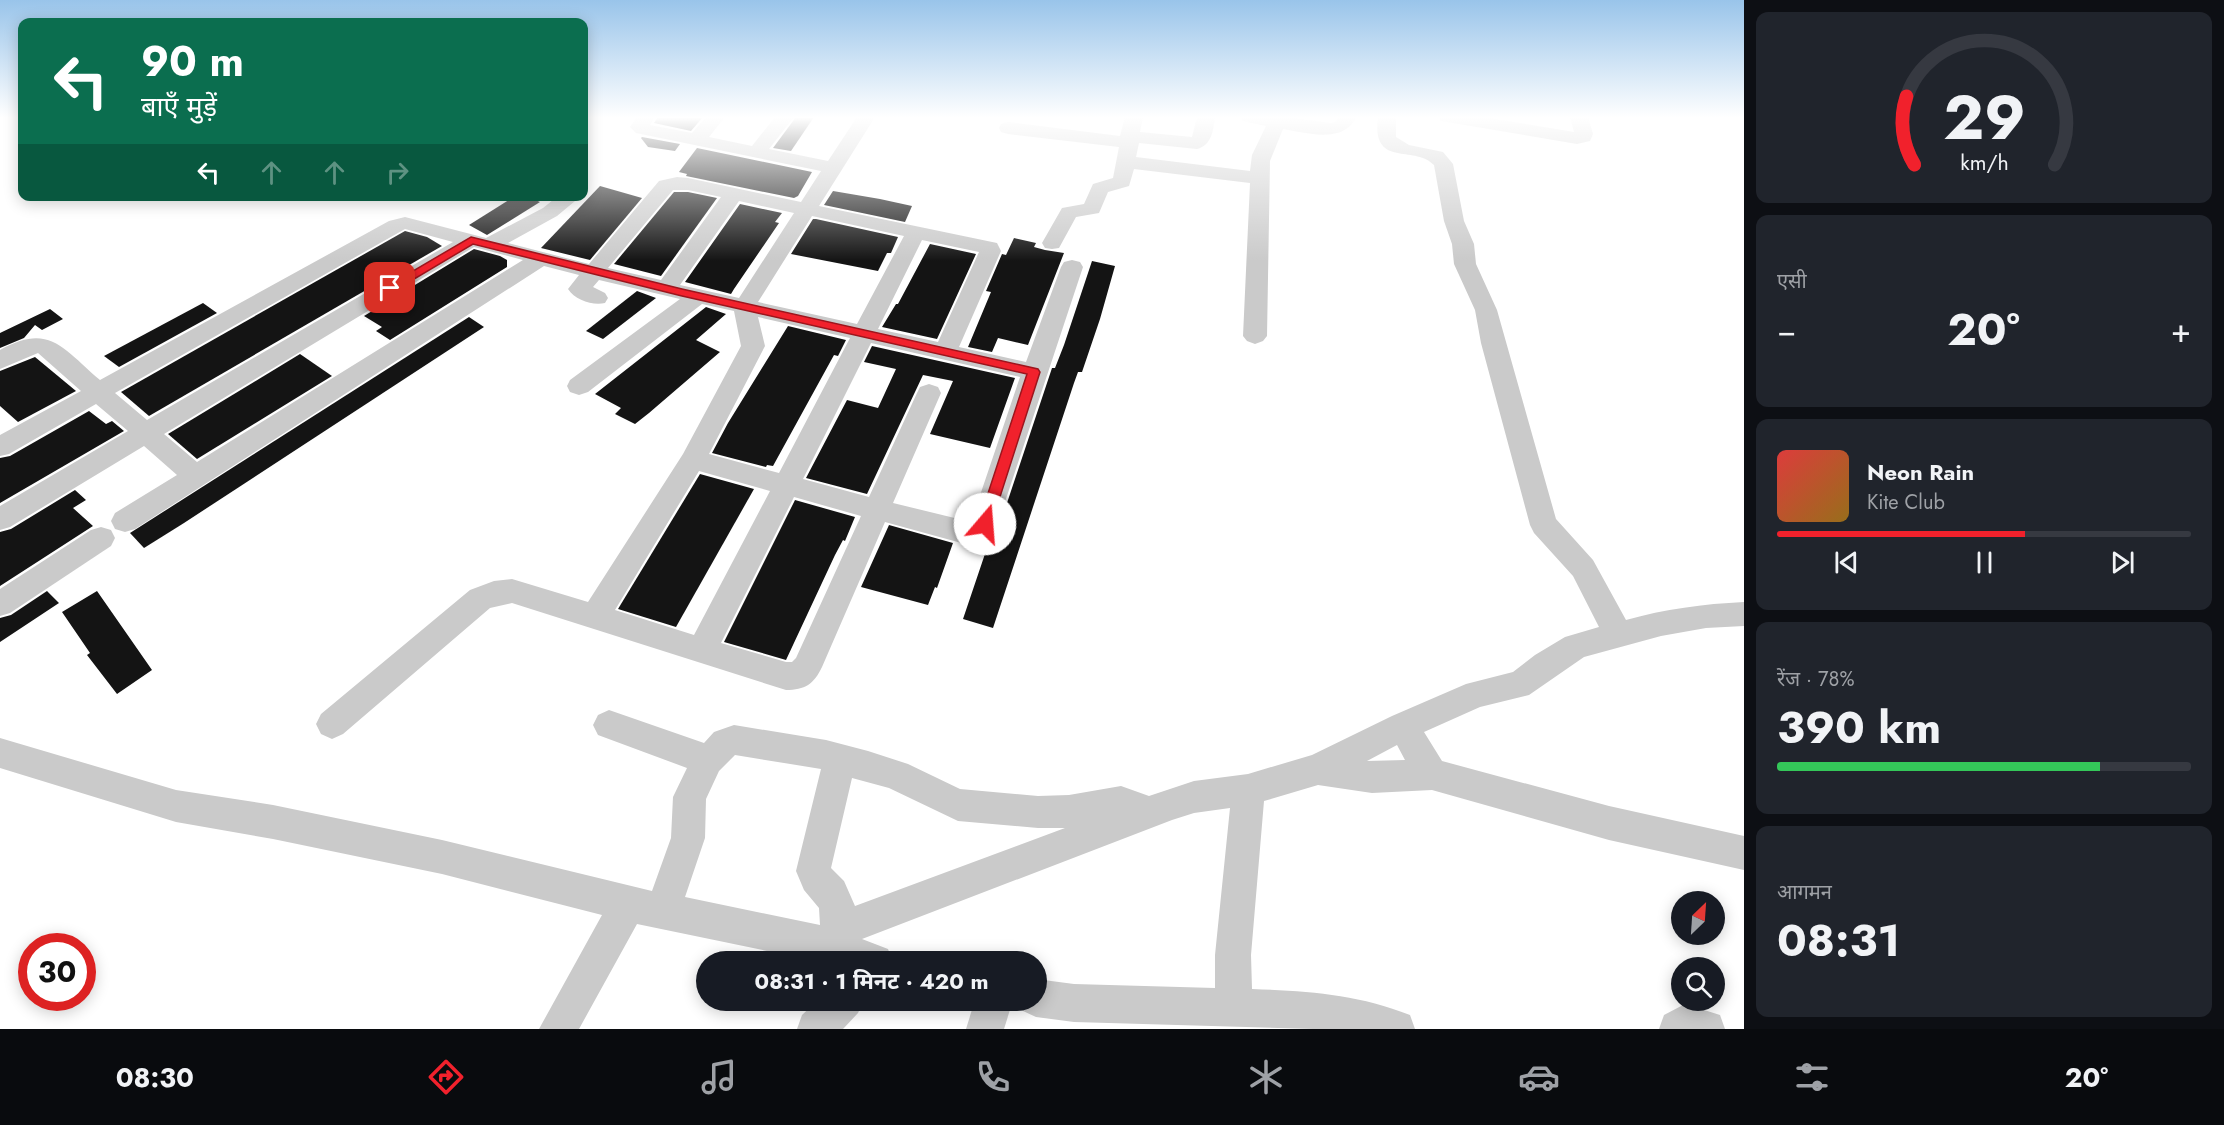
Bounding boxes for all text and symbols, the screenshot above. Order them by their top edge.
text: 90 m [141,31,244,92]
icon: left [42,42,120,120]
text: 29 [1943,72,2025,162]
text: बाएँ मुड़ें [141,87,217,126]
text: km/h [1960,147,2008,178]
icon: left [192,156,225,189]
icon: ahead [255,156,288,189]
icon: ahead [318,156,351,189]
icon: right [381,156,414,189]
pin [364,262,415,313]
text: एसी [1777,267,1807,296]
icon: arrive [373,271,406,304]
text: 20° [1947,297,2020,362]
text: − [1777,307,1796,354]
text: + [2171,307,2191,354]
text: Neon Rain [1867,456,1974,488]
text: Kite Club [1867,488,1945,517]
position arrow [953,492,1017,556]
icon: previous [1830,546,1863,579]
icon: pause [1968,546,2001,579]
icon: next [2106,546,2139,579]
text: रेंज · 78% [1777,665,1854,694]
text: 390 km [1777,695,1941,760]
text: आगमन [1777,878,1832,907]
north arrow [1671,891,1725,945]
map controls [1671,891,1725,1011]
text: 08:31 [1777,908,1900,973]
speed limit sign: 30 [18,933,96,1011]
button: search [1671,957,1725,1011]
text: 08:31 · 1 मिनट · 420 m [755,965,988,997]
icon: directions [425,1056,467,1098]
icon: music [698,1056,740,1098]
icon: phone [972,1056,1014,1098]
icon: climate [1245,1056,1287,1098]
icon: car [1518,1056,1560,1098]
icon: filters [1791,1056,1833,1098]
text: 08:30 [116,1058,194,1097]
text: 20° [2065,1058,2108,1097]

